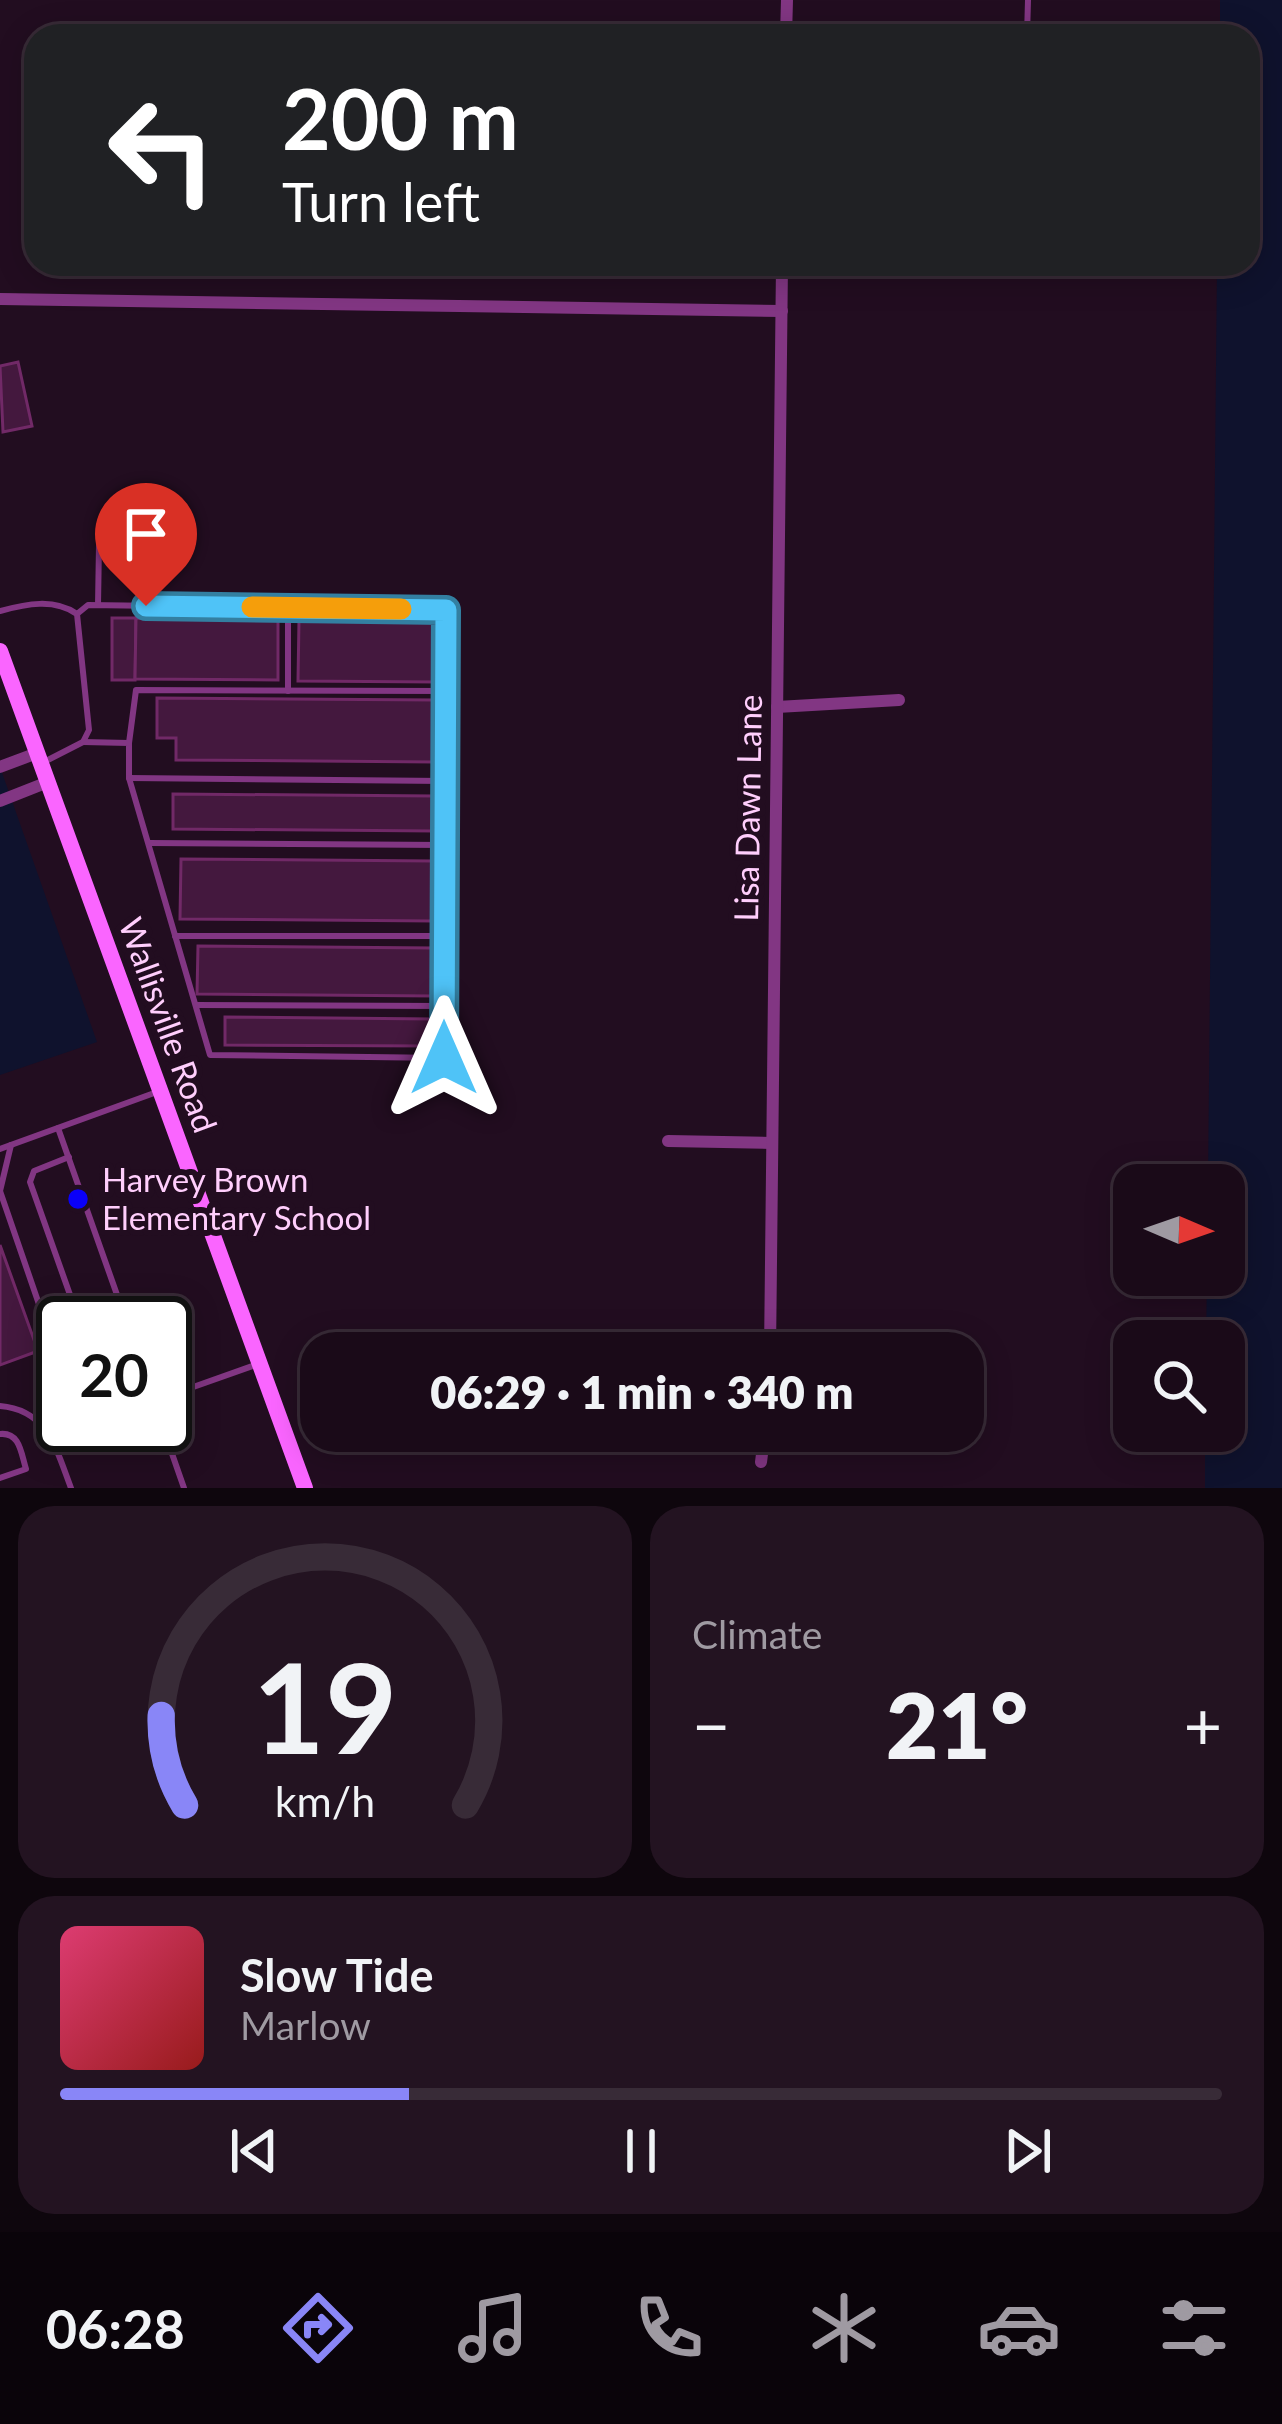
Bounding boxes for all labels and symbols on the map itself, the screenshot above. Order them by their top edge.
pin [95,483,197,606]
street label: Lisa Dawn Lane [725,694,769,922]
street label: Wallisville Road [112,912,226,1138]
position arrow [381,995,507,1121]
place label: Harvey Brown Elementary School [102,1159,371,1237]
north arrow [1113,1164,1245,1296]
marker: Harvey Brown Elementary School [65,1186,91,1212]
speed limit sign: 20 [36,1296,192,1452]

